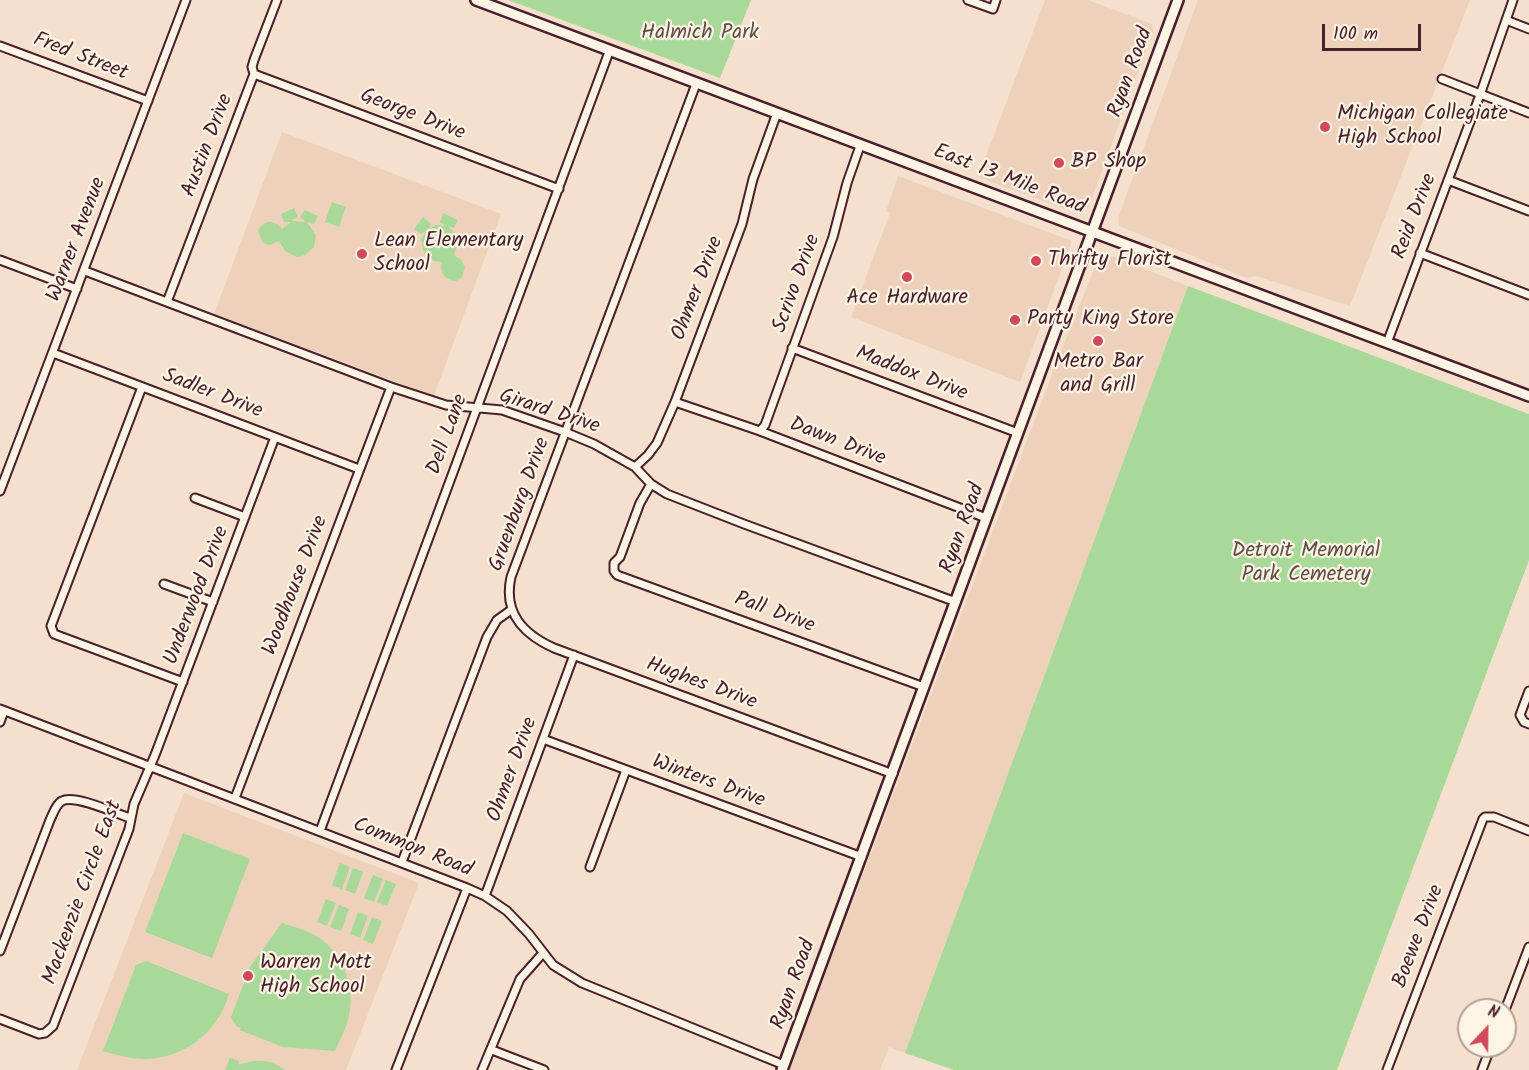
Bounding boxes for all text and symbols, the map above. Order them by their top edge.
scale bar [1325,12,1424,50]
text: 100 m [1333,20,1378,49]
park label: Halmich Park [641,21,759,47]
street label: Ryan Road [1104,25,1160,121]
street label: Fred Street [29,28,131,88]
street label: George Drive [356,84,468,148]
street label: Austin Drive [178,91,240,201]
place label: Michigan Collegiate High School [1337,102,1508,152]
marker: Michigan Collegiate High School [1318,120,1332,134]
street label: East 13 Mile Road [929,140,1089,222]
place label: BP Shop [1071,150,1146,176]
marker: BP Shop [1052,156,1066,170]
street label: Reid Drive [1388,171,1444,263]
street label: Warner Avenue [43,174,113,306]
place label: Lean Elementary School [374,229,523,279]
street label: Scrivo Drive [769,231,827,337]
street label: Ohmer Drive [668,233,730,345]
marker: Lean Elementary School [355,247,369,261]
place label: Thrifty Florist [1048,248,1171,274]
marker: Thrifty Florist [1029,254,1043,268]
marker: Ace Hardware [900,270,914,284]
place label: Ace Hardware [846,286,968,312]
place label: Party King Store [1027,307,1174,333]
marker: Party King Store [1008,313,1022,327]
marker: Metro Bar and Grill [1091,334,1105,348]
street label: Maddox Drive [851,342,971,408]
place label: Metro Bar and Grill [1053,350,1143,400]
street label: Sadler Drive [158,364,266,426]
street label: Girard Drive [496,385,602,441]
street label: Dell Lane [423,391,475,479]
street label: Dawn Drive [785,413,889,473]
street label: Gruenburg Drive [485,435,557,575]
street label: Ryan Road [936,481,992,577]
street label: Woodhouse Drive [259,513,335,659]
street label: Underwood Drive [160,523,236,669]
park label: Detroit Memorial Park Cemetery [1232,539,1380,589]
street label: Pall Drive [730,588,818,640]
street label: Hughes Drive [642,653,760,717]
street label: Ohmer Drive [483,714,545,826]
street label: Winters Drive [648,751,768,815]
street label: Mackenzie Circle East [39,797,129,989]
street label: Common Road [349,814,475,884]
street label: Boewe Drive [1389,882,1451,992]
street label: Ryan Road [767,937,823,1033]
place label: Warren Mott High School [260,951,372,1001]
marker: Warren Mott High School [241,969,255,983]
north arrow [1457,998,1517,1058]
text: N [1484,999,1503,1026]

